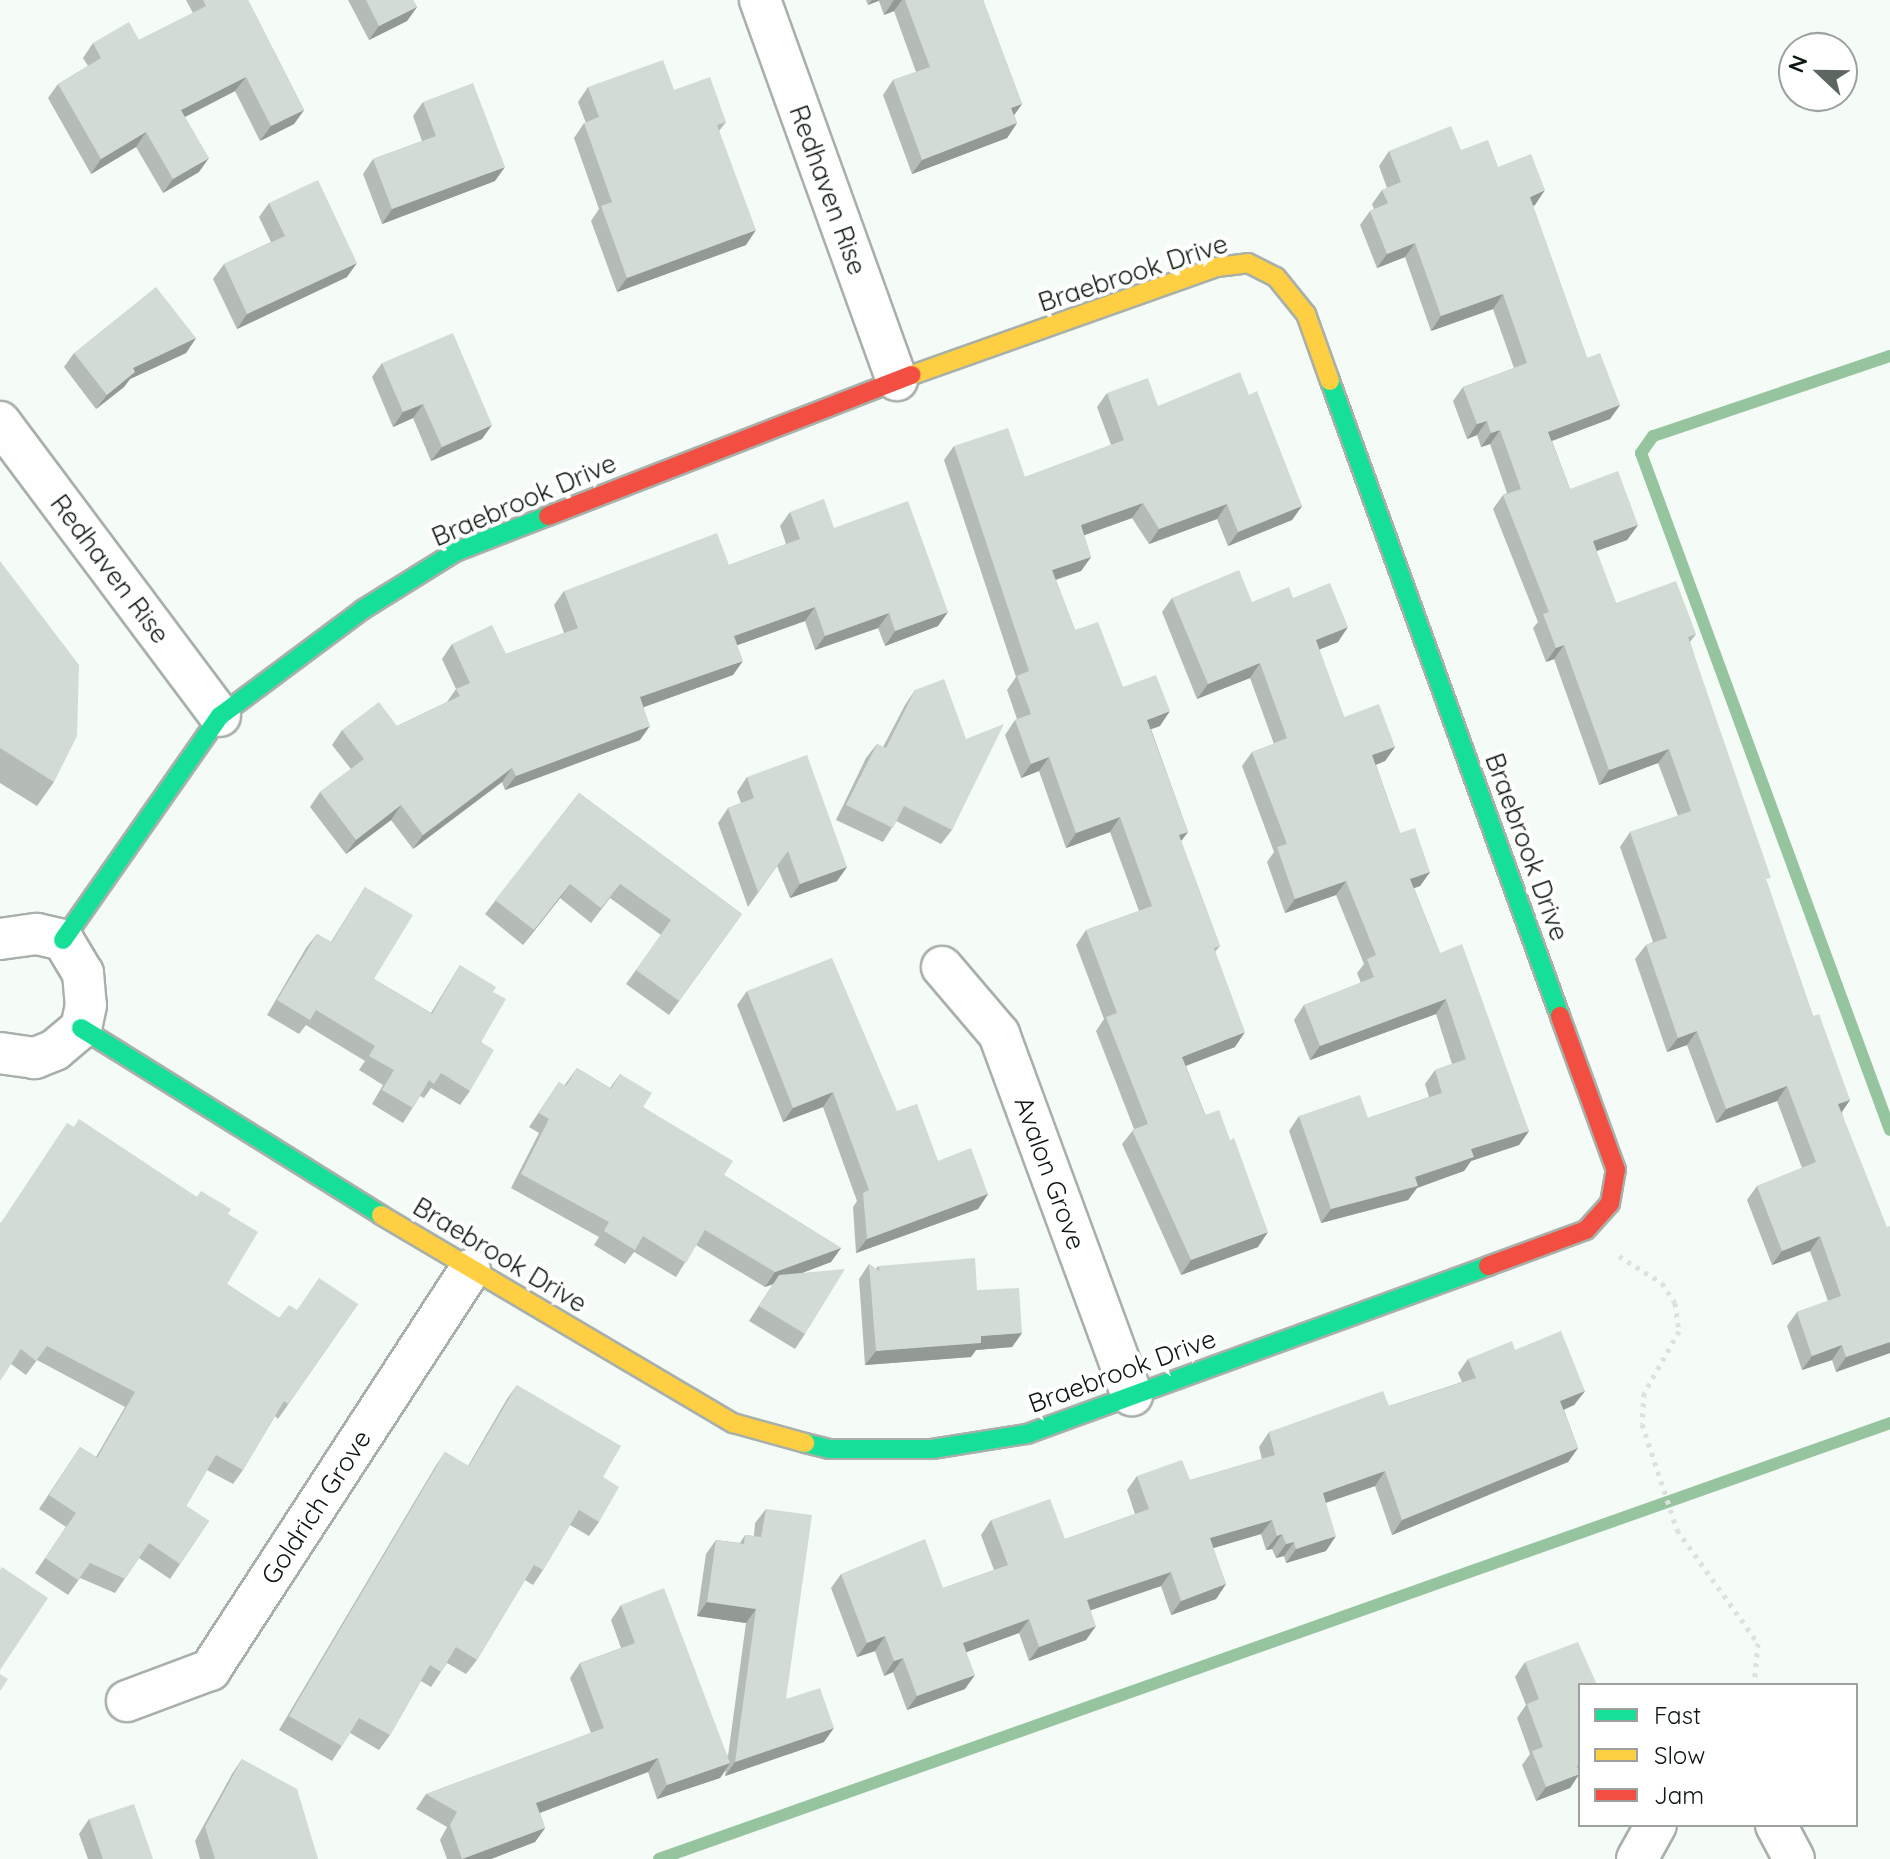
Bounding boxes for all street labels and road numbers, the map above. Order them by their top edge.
street label: Redhaven Rise [783,101,873,279]
street label: Braebrook Drive [1034,228,1232,318]
street label: Braebrook Drive [427,447,621,553]
street label: Redhaven Rise [44,488,176,650]
street label: Braebrook Drive [1479,749,1575,945]
street label: Avalon Grove [1008,1092,1092,1254]
street label: Braebrook Drive [407,1191,593,1319]
street label: Braebrook Drive [1024,1323,1220,1419]
street label: Goldrich Grove [255,1424,377,1590]

